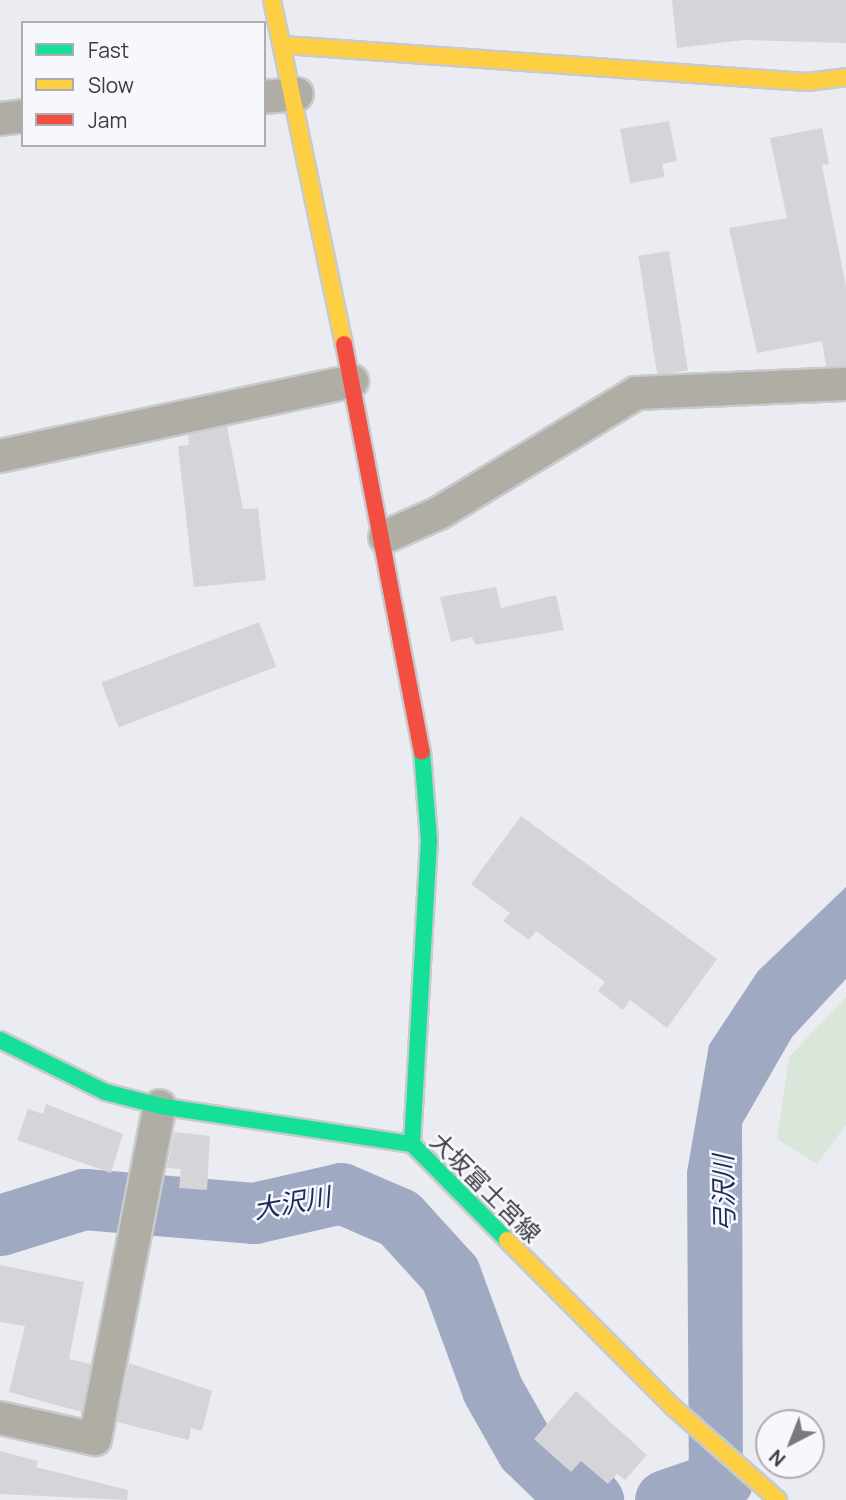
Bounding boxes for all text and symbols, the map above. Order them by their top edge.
legend [21,21,266,147]
text: Fast [88,36,129,64]
text: Slow [88,71,134,99]
text: Jam [88,106,127,134]
street label: 大坂富士宮線 [425,1126,547,1248]
water label: 弓沢川 [708,1155,740,1233]
water label: 大沢川 [251,1181,333,1225]
north arrow [755,1409,825,1479]
text: N [764,1444,791,1472]

